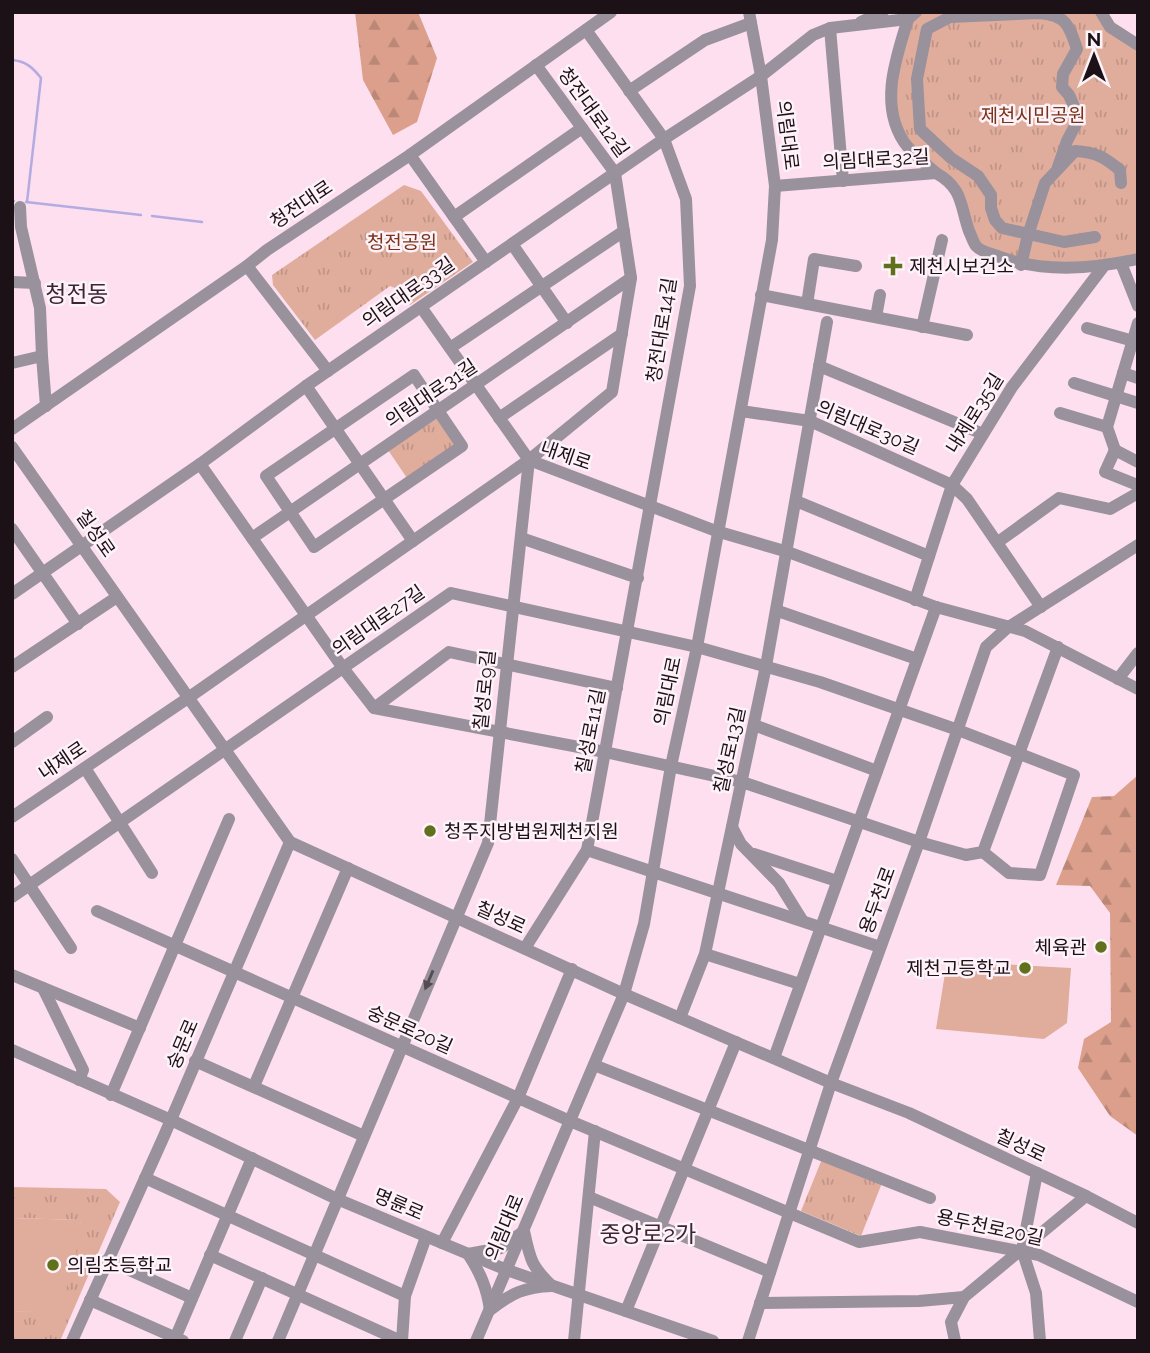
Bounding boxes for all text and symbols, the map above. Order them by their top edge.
north arrow [1059,21,1129,91]
text: N [1087,28,1101,50]
street label: 청전대로12길 [554,63,634,161]
street label: 의림대로 [773,99,803,171]
park label: 제천시민공원 [981,104,1085,126]
street label: 의림대로32길 [822,145,930,173]
street label: 청전대로 [266,175,336,233]
park label: 청전공원 [367,231,437,253]
street label: 의림대로33길 [358,252,458,332]
place label: 제천시보건소 [909,255,1014,277]
marker: 제천시보건소 [883,256,903,276]
street label: 청전대로14길 [642,276,680,384]
district label: 청전동 [45,280,109,307]
street label: 의림대로31길 [381,354,481,432]
street label: 내제로35길 [941,369,1007,457]
street label: 의림대로30길 [813,396,923,458]
street label: 내제로 [538,436,594,474]
street label: 칠성로 [72,505,120,561]
street label: 의림대로27길 [328,580,428,660]
street label: 칠성로9길 [469,649,499,731]
street label: 의림대로 [649,655,685,727]
street label: 칠성로11길 [571,687,609,775]
street label: 칠성로13길 [709,705,749,795]
street label: 내제로 [34,736,90,784]
place label: 청주지방법원제천지원 [444,820,619,842]
marker: 청주지방법원제천지원 [422,823,438,839]
street label: 용두천로 [855,863,899,937]
street label: 칠성로 [473,896,529,938]
place label: 체육관 [1035,936,1087,958]
marker: 체육관 [1093,939,1109,955]
place label: 제천고등학교 [906,957,1011,979]
marker: 제천고등학교 [1017,960,1033,976]
one-way arrow [424,970,435,991]
street label: 숭문로20길 [364,1000,456,1058]
street label: 숭문로 [162,1016,202,1072]
street label: 칠성로 [993,1124,1049,1166]
street label: 명륜로 [371,1184,427,1224]
street label: 의림대로 [480,1191,528,1263]
street label: 용두천로20길 [934,1205,1046,1249]
district label: 중앙로2가 [600,1220,696,1247]
place label: 의림초등학교 [67,1254,172,1276]
marker: 의림초등학교 [45,1257,61,1273]

